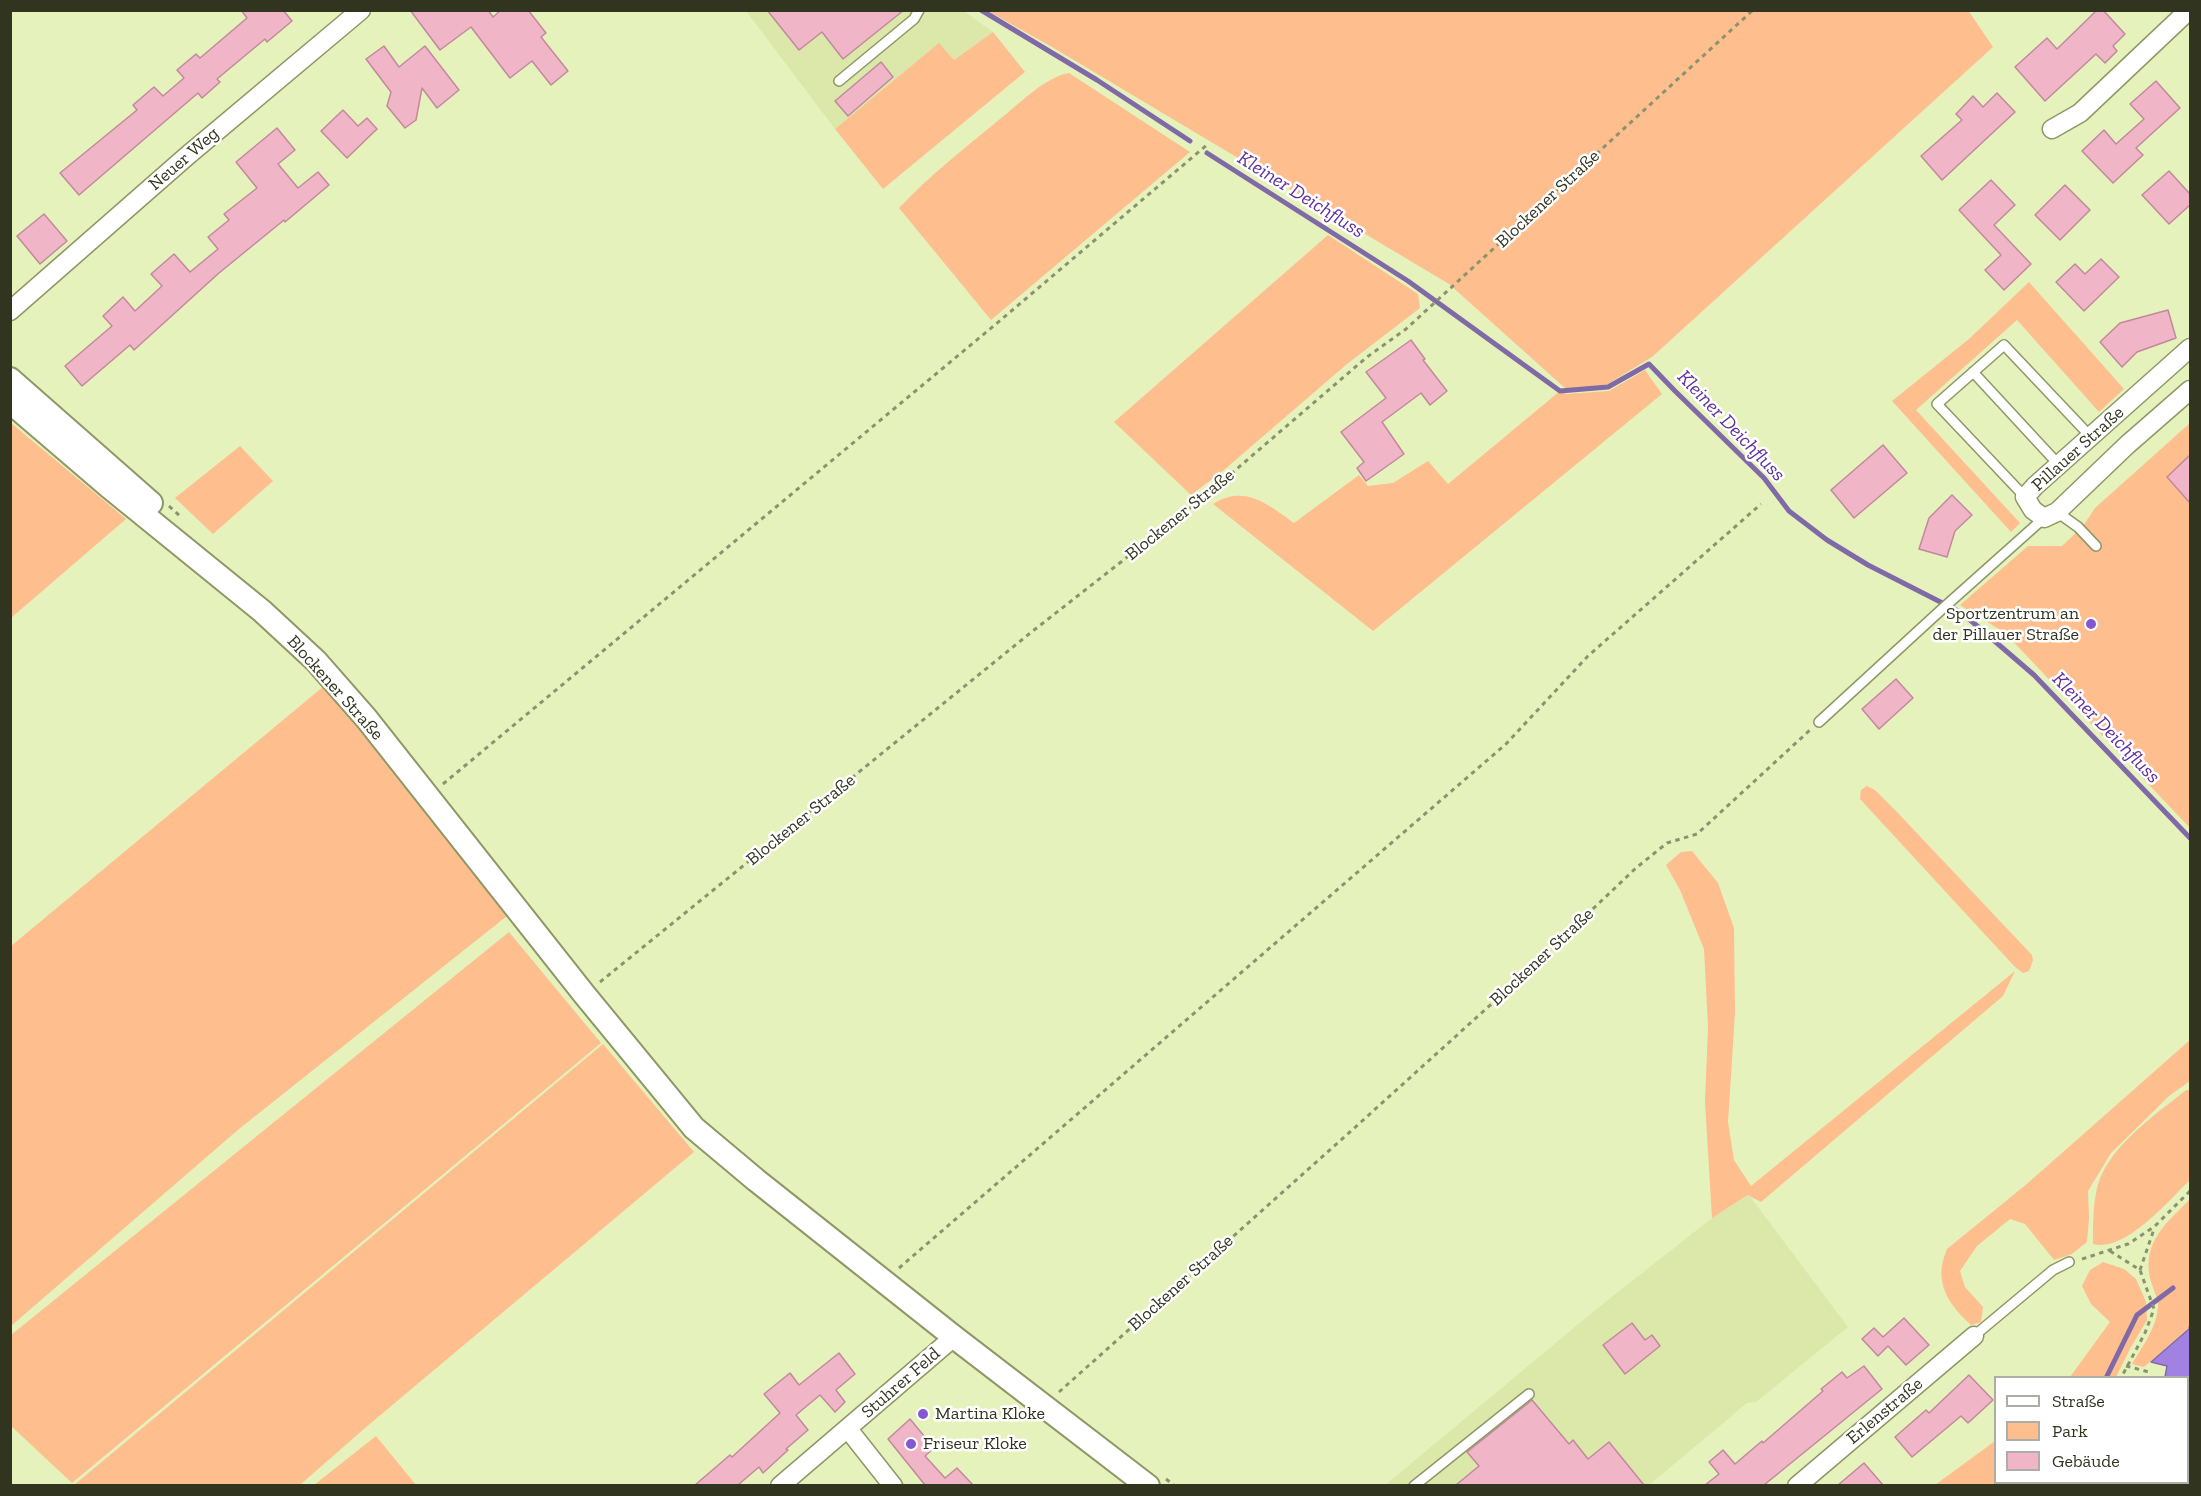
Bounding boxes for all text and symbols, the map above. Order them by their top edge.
street label: Neuer Weg [145,123,223,195]
street label: Blockener Straße [1492,145,1604,253]
water label: Kleiner Deichfluss [1233,146,1369,244]
water label: Kleiner Deichfluss [1672,365,1790,487]
street label: Pillauer Straße [2027,402,2129,496]
street label: Blockener Straße [1121,465,1239,565]
place label: Sportzentrum an der Pillauer Straße [1932,603,2079,646]
marker: Sportzentrum an der Pillauer Straße [2084,617,2098,631]
street label: Blockener Straße [282,631,388,745]
water label: Kleiner Deichfluss [2047,667,2165,789]
street label: Blockener Straße [742,770,860,870]
street label: Blockener Straße [1486,903,1598,1011]
street label: Blockener Straße [1124,1230,1238,1336]
street label: Stuhrer Feld [857,1343,945,1423]
street label: Erlenstraße [1843,1373,1927,1449]
legend [1994,1376,2189,1484]
text: Straße [2052,1390,2105,1412]
place label: Martina Kloke [935,1403,1045,1425]
marker: Martina Kloke [916,1407,930,1421]
text: Park [2052,1420,2088,1442]
place label: Friseur Kloke [923,1433,1027,1455]
marker: Friseur Kloke [904,1437,918,1451]
text: Gebäude [2052,1450,2120,1472]

